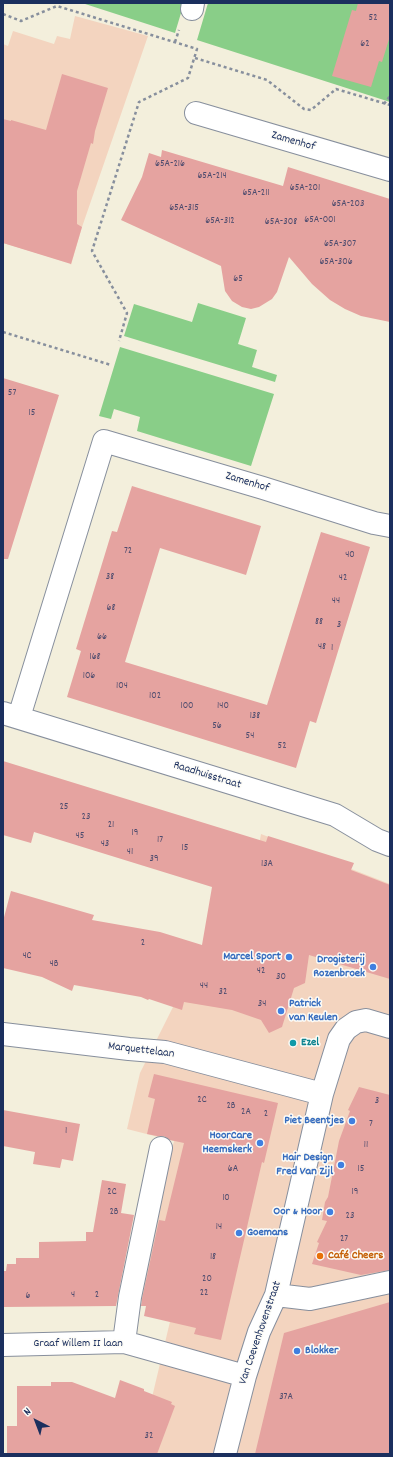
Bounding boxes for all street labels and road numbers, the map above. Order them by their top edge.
street label: Zamenhof [269,129,317,155]
street label: Zamenhof [223,470,271,496]
street label: Raadhuisstraat [171,759,243,793]
street label: Marquettelaan [107,1040,175,1062]
street label: Van Coevenhovenstraat [237,1279,285,1387]
street label: Graaf Willem II laan [33,1337,123,1351]

